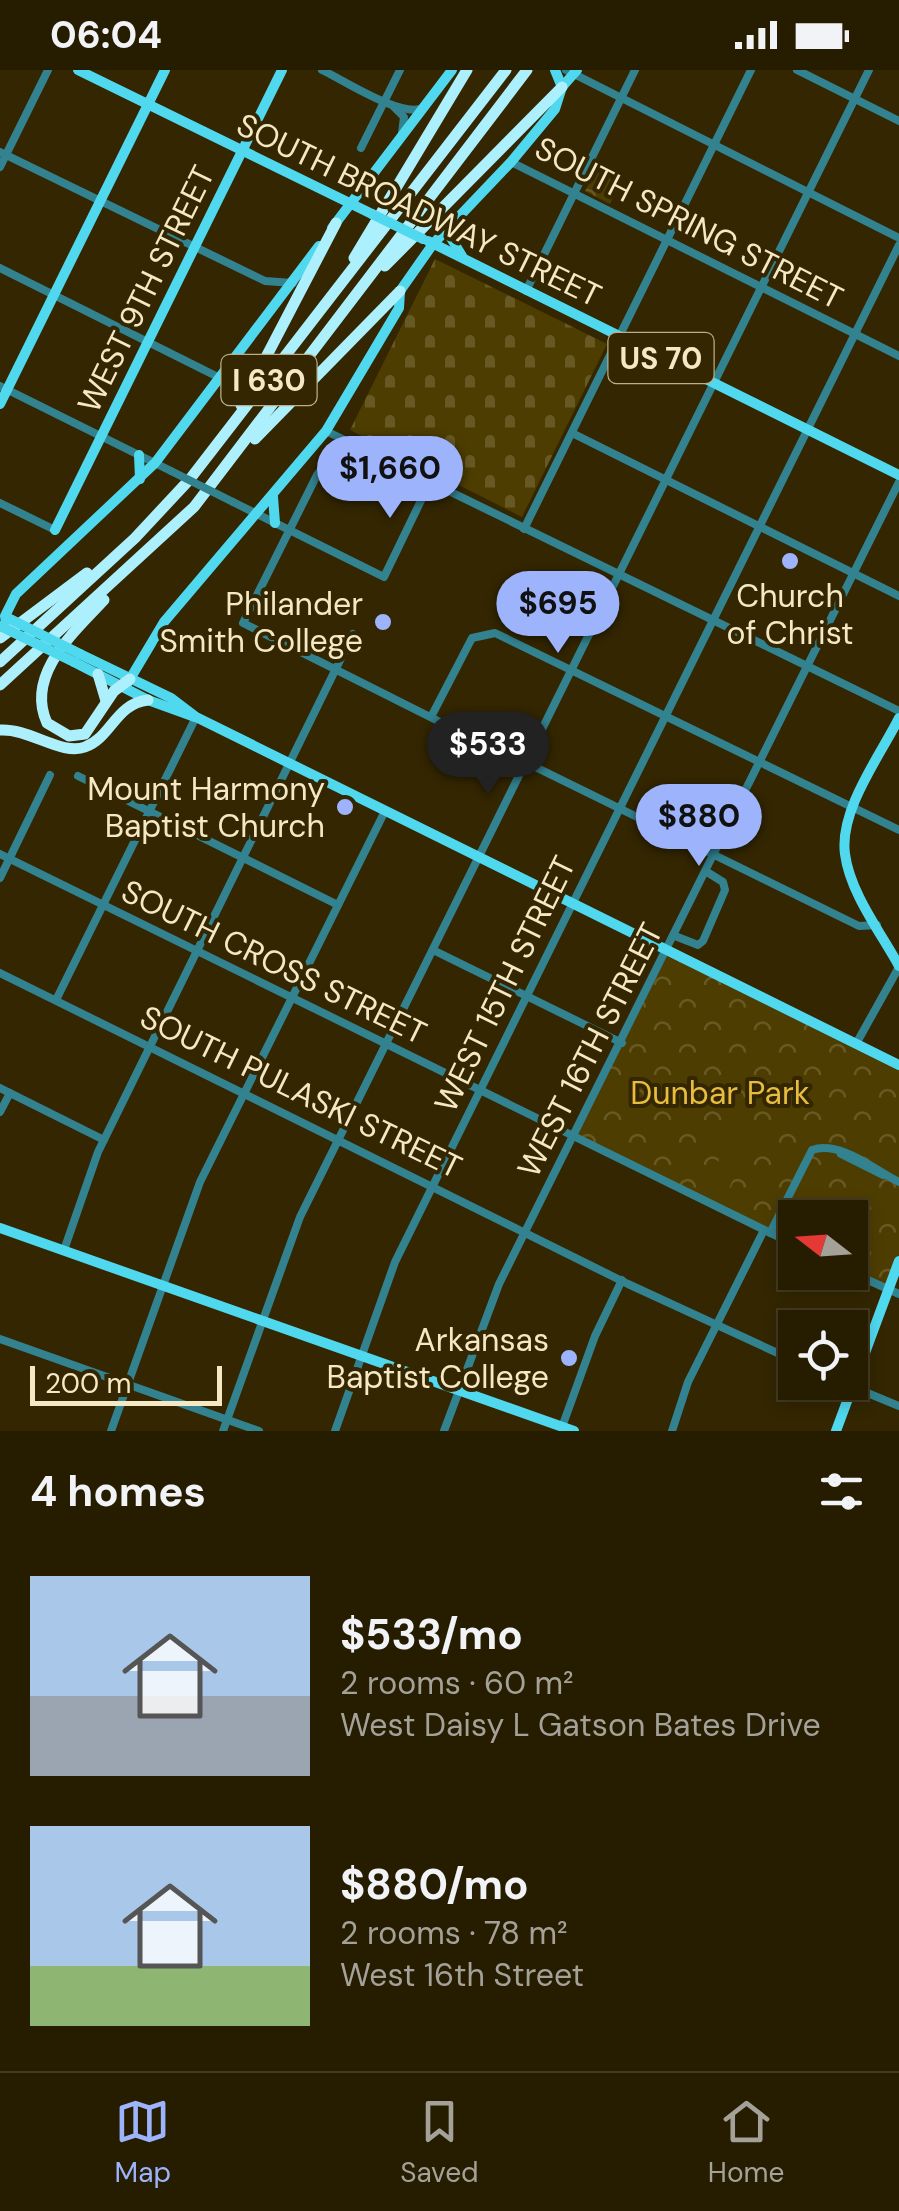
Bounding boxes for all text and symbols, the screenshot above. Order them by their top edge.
text: 06:04 [50,10,162,60]
street label: SOUTH BROADWAY STREET [230,103,608,317]
street label: SOUTH SPRING STREET [528,127,850,319]
street label: WEST 9TH STREET [68,158,224,419]
road number: US 70 [608,333,714,383]
road number: I 630 [222,355,316,405]
pin: $1,660 [309,436,471,521]
text: $1,660 [339,447,441,489]
marker: Church of Christ [779,550,801,572]
pin: $695 [499,571,617,656]
place label: Church of Christ [726,575,854,654]
text: $695 [518,582,598,624]
place label: Philander Smith College [159,583,363,662]
marker: Philander Smith College [372,611,394,633]
pin: $533 [429,712,547,797]
text: $533 [449,723,527,765]
place label: Mount Harmony Baptist Church [87,768,325,847]
pin: $880 [640,784,758,869]
text: $880 [658,795,740,837]
marker: Mount Harmony Baptist Church [334,796,356,818]
street label: WEST 15TH STREET [425,849,585,1119]
street label: SOUTH CROSS STREET [115,870,433,1054]
street label: WEST 16TH STREET [508,916,672,1184]
street label: SOUTH PULASKI STREET [133,996,469,1188]
park label: Dunbar Park [630,1072,810,1114]
north arrow [778,1200,868,1290]
map controls [778,1200,868,1400]
button: locate [778,1310,868,1400]
place label: Arkansas Baptist College [327,1319,549,1398]
marker: Arkansas Baptist College [558,1347,580,1369]
scale bar [30,1361,222,1406]
text: 200 m [45,1365,132,1402]
text: 4 homes [30,1464,206,1519]
icon: filters [814,1464,869,1519]
text: $533/mo [340,1607,523,1662]
icon: home [110,1616,230,1736]
text: 2 rooms · 60 m² [340,1662,574,1704]
text: West Daisy L Gatson Bates Drive [340,1704,821,1746]
text: $880/mo [340,1857,529,1912]
icon: home [110,1866,230,1986]
text: 2 rooms · 78 m² [340,1912,568,1954]
text: West 16th Street [340,1954,584,1996]
tab: Map [115,2094,171,2191]
tab: Saved [400,2094,479,2191]
tab: Home [708,2094,784,2191]

